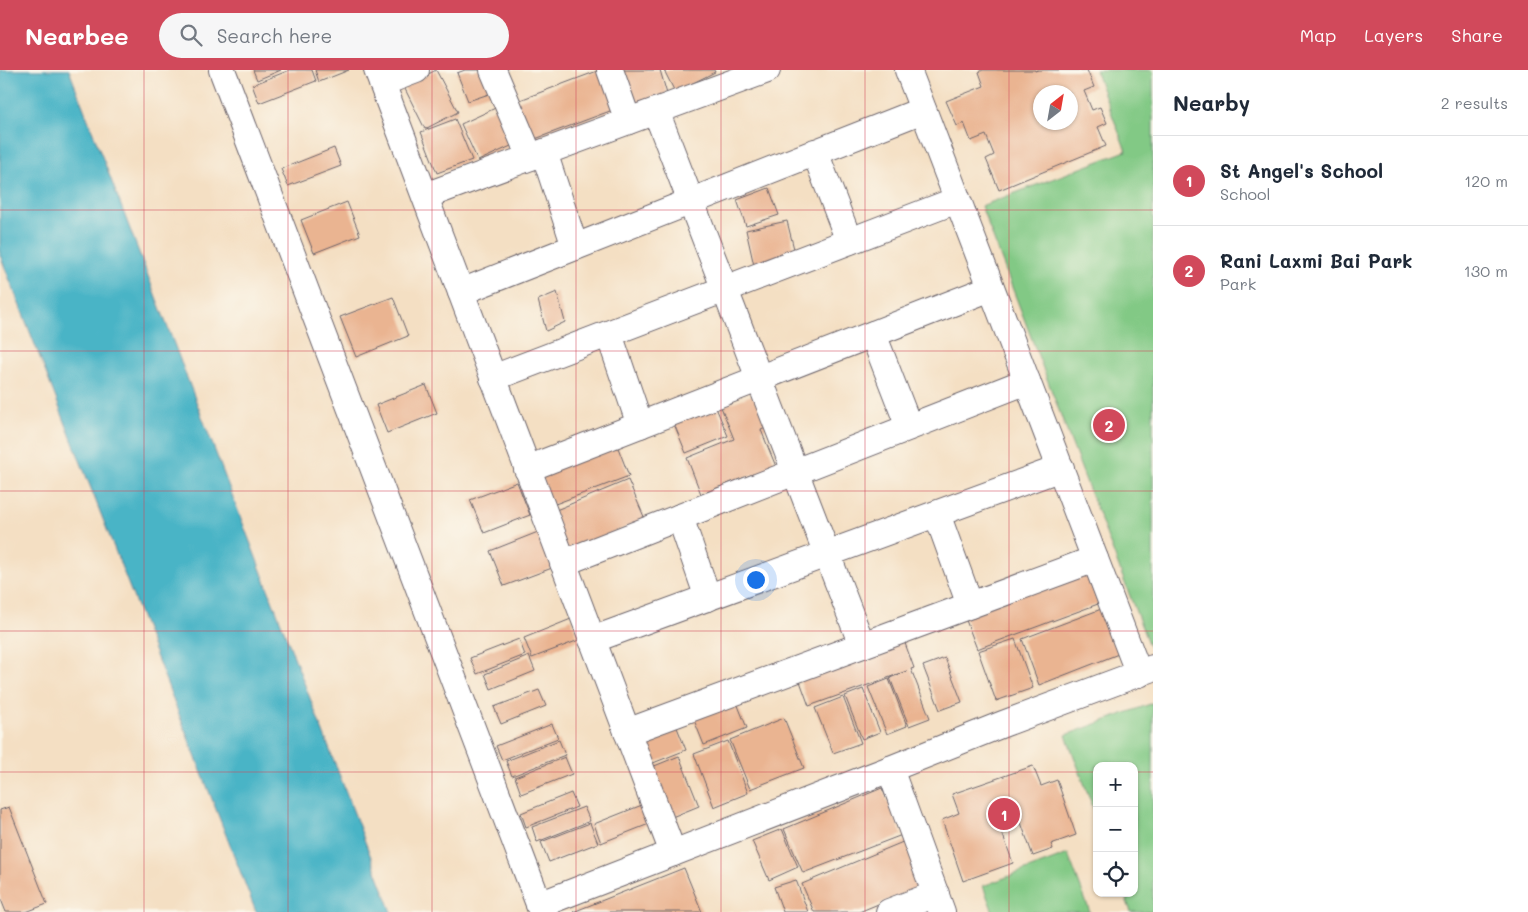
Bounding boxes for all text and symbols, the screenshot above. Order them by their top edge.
search box [159,13,509,58]
text: Nearbee [25,20,129,51]
icon: search [177,21,205,49]
text: Search here [217,23,332,48]
text: Map [1300,23,1336,47]
text: Layers [1364,23,1423,47]
text: Share [1451,23,1503,47]
north arrow [1033,85,1078,130]
text: Nearby [1173,89,1250,116]
text: 2 results [1441,92,1508,113]
text: St Angel's School [1220,158,1383,183]
text: 1 [1185,170,1193,191]
text: 120 m [1464,170,1508,191]
text: School [1220,183,1270,204]
text: Rani Laxmi Bai Park [1220,248,1413,273]
text: 2 [1185,260,1193,281]
text: 130 m [1464,260,1508,281]
text: Park [1220,273,1256,294]
pin: 2 [1093,406,1125,444]
your location [743,567,769,593]
map controls [1093,762,1138,897]
button: + [1093,762,1138,807]
pin: 1 [988,795,1020,833]
button: − [1093,807,1138,852]
button: locate [1093,852,1138,897]

